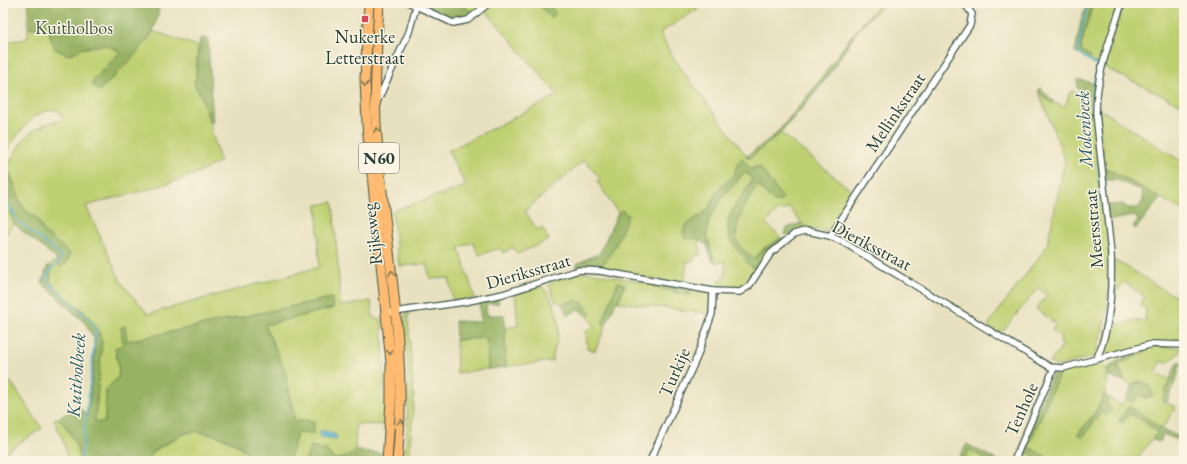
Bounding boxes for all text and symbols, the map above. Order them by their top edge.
marker: Nukerke Letterstraat [360,14,370,24]
park label: Kuitholbos [35,16,113,39]
place label: Nukerke Letterstraat [325,25,405,69]
street label: Mellinkstraat [860,67,930,156]
one-way arrow [361,81,369,87]
water label: Molenbeek [1069,90,1099,169]
one-way arrow [372,127,381,133]
road number: N60 [359,143,399,173]
street label: Meersstraat [1078,188,1108,269]
street label: Rijksweg [357,202,387,266]
street label: Dieriksstraat [828,214,916,276]
street label: Dieriksstraat [483,248,573,294]
one-way arrow [388,270,397,276]
water label: Kuitholbeek [61,332,91,419]
street label: Turkije [653,344,695,400]
one-way arrow [386,349,394,355]
street label: Tenhole [999,379,1043,439]
one-way arrow [396,419,405,425]

